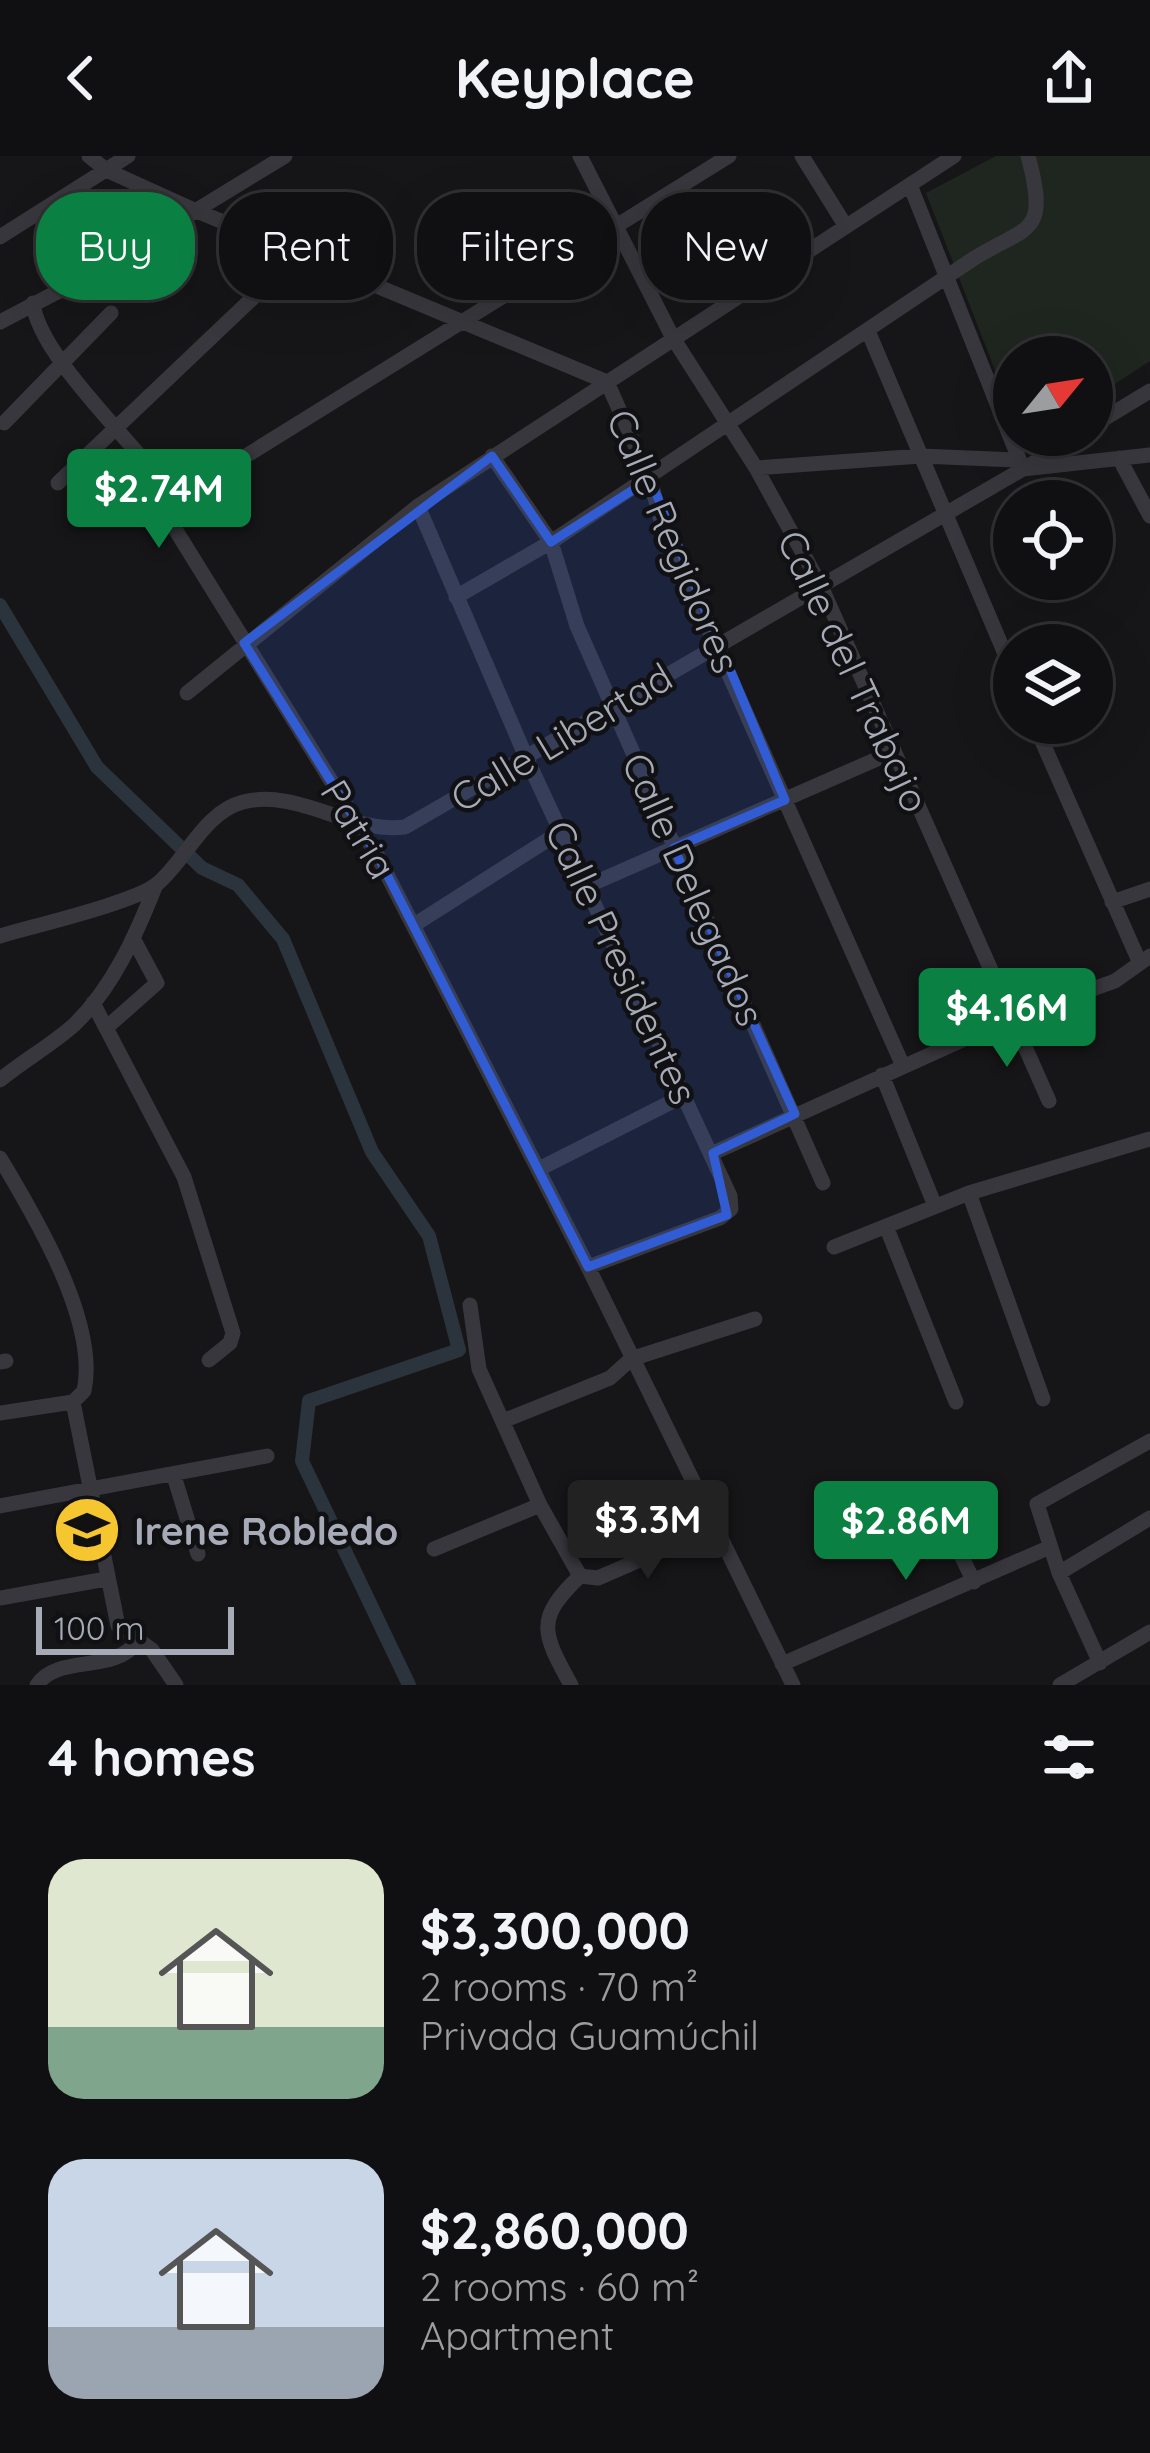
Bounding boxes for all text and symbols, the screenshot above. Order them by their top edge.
text: Keyplace [455,44,695,112]
icon: back [48,45,114,111]
icon: share [1036,45,1102,111]
chip: Buy [36,192,195,300]
chip: Rent [219,192,393,300]
chip: Filters [417,192,617,300]
chip: New [641,192,811,300]
north arrow [993,336,1113,456]
map controls [993,336,1113,744]
street label: Calle Regidores [596,402,752,680]
pin: $2.74M [61,449,257,551]
text: $2.74M [94,463,224,512]
button: locate [993,480,1113,600]
street label: Calle del Trabajo [767,522,941,820]
button: layers [993,624,1113,744]
street label: Calle Libertad [441,652,681,822]
street label: Calle Delegados [612,745,776,1033]
street label: Patria [310,771,408,887]
street label: Calle Presidentes [535,813,709,1111]
pin: $4.16M [909,968,1105,1070]
text: $4.16M [946,982,1068,1031]
pin: $3.3M [564,1480,732,1582]
pin: $2.86M [808,1481,1004,1583]
text: $3.3M [595,1494,701,1543]
school or university icon: Irene Robledo [52,1495,122,1565]
text: $2.86M [841,1495,971,1544]
place label: Irene Robledo [134,1506,398,1555]
scale bar [36,1601,234,1654]
text: 100 m [54,1607,145,1648]
icon: filters [1036,1724,1102,1790]
text: 4 homes [48,1725,256,1789]
text: $3,300,000 [420,1898,690,1962]
icon: home [144,1907,288,2051]
text: 2 rooms · 70 m² [420,1962,698,2011]
text: Privada Guamúchil [420,2011,759,2060]
text: $2,860,000 [420,2198,689,2262]
icon: home [144,2207,288,2351]
text: 2 rooms · 60 m² [420,2262,699,2311]
text: Apartment [420,2311,614,2360]

